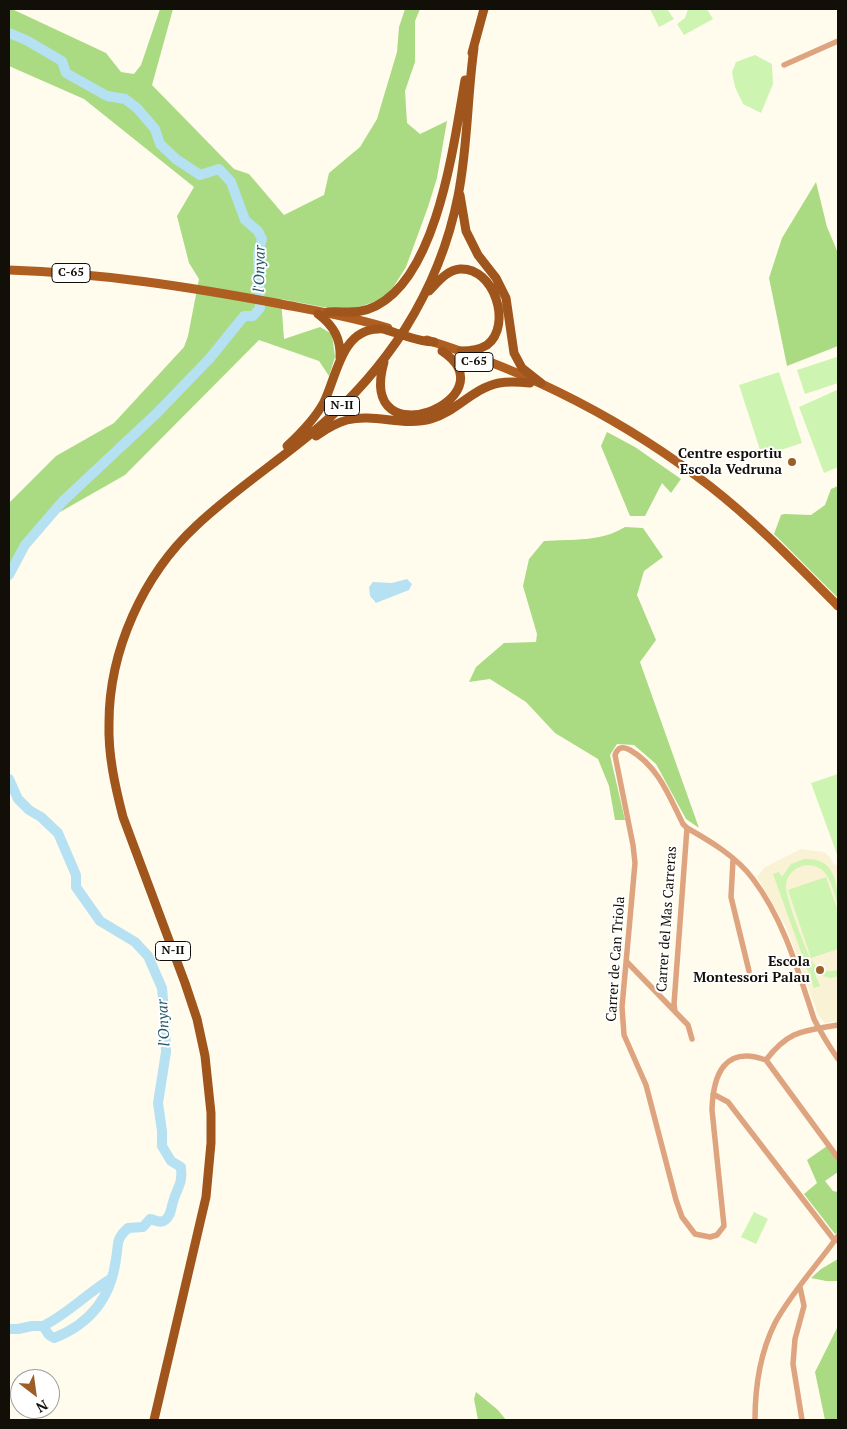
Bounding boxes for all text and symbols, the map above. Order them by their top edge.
water label: l'Onyar [251,245,269,293]
road number: C-65 [52,264,90,282]
road number: C-65 [455,352,493,372]
road number: N-II [324,396,360,416]
place label: Centre esportiu Escola Vedruna [678,446,782,478]
marker: Centre esportiu Escola Vedruna [786,456,798,468]
street label: Carrer del Mas Carreras [654,846,680,992]
street label: Carrer de Can Triola [603,896,629,1022]
road number: N-II [156,941,190,960]
place label: Escola Montessori Palau [693,954,810,986]
marker: Escola Montessori Palau [814,964,826,976]
water label: l'Onyar [154,999,174,1047]
north arrow [10,1369,60,1419]
text: N [33,1396,52,1417]

